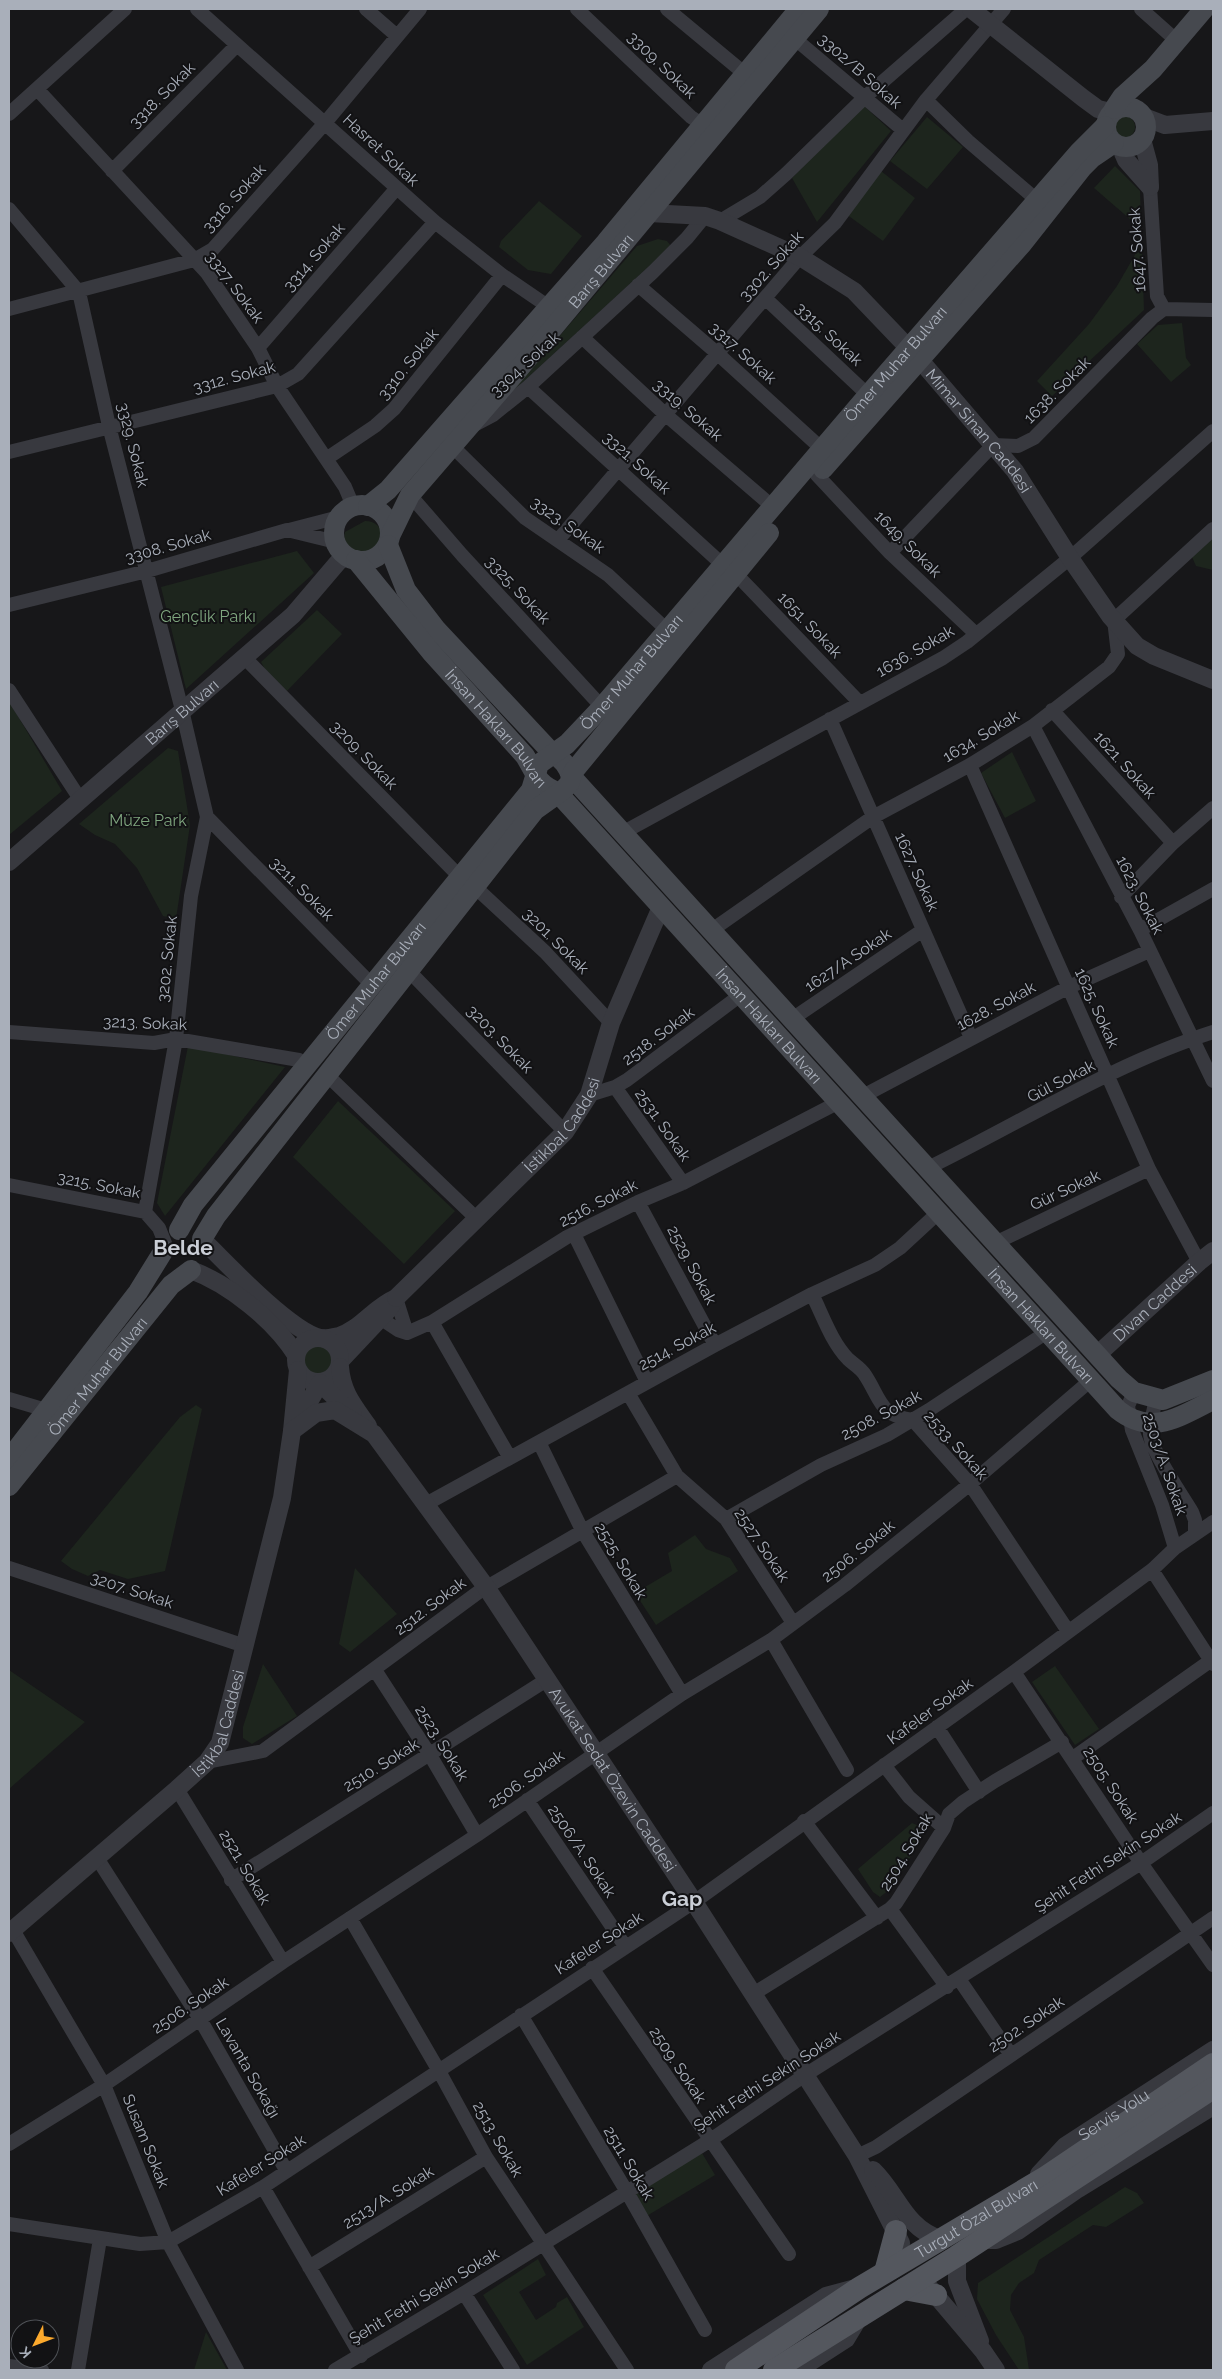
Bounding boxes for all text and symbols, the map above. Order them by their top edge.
street label: 3309. Sokak [624,28,701,103]
street label: 3302/B Sokak [814,30,906,113]
street label: 3318. Sokak [125,58,199,132]
street label: Hasret Sokak [339,110,423,190]
street label: 3316. Sokak [198,159,270,236]
street label: 1647. Sokak [1125,207,1149,293]
street label: 3314. Sokak [279,218,349,295]
street label: 3302. Sokak [735,227,808,305]
street label: Barış Bulvarı [564,230,637,312]
street label: 3327. Sokak [202,247,268,327]
street label: 3315. Sokak [792,298,867,370]
street label: Ömer Muhar Bulvarı [839,302,951,425]
street label: 3317. Sokak [706,318,781,388]
street label: 3310. Sokak [374,324,443,403]
street label: 3304. Sokak [486,327,564,400]
street label: 1638. Sokak [1020,352,1095,427]
street label: 3312. Sokak [191,357,278,397]
street label: Mimar Sinan Caddesi [922,365,1036,496]
street label: 3319. Sokak [650,375,727,445]
street label: 3329. Sokak [113,401,153,490]
street label: 3321. Sokak [599,428,675,499]
street label: 3323. Sokak [527,493,609,558]
street label: 1649. Sokak [871,507,946,582]
street label: 3308. Sokak [123,525,214,567]
street label: 3325. Sokak [482,552,555,628]
street label: 1651. Sokak [774,588,846,662]
park label: Gençlik Parkı [160,607,256,626]
street label: Ömer Muhar Bulvarı [575,610,686,734]
street label: 1636. Sokak [873,621,958,681]
street label: İnsan Hakları Bulvarı [441,664,550,792]
street label: Barış Bulvarı [141,675,222,749]
street label: 1634. Sokak [939,706,1023,766]
street label: 3209. Sokak [327,717,402,794]
street label: 1621. Sokak [1090,728,1160,803]
park label: Müze Park [109,811,187,830]
street label: 1627. Sokak [891,830,943,915]
street label: 3211. Sokak [266,853,338,925]
street label: 1623. Sokak [1112,853,1168,938]
street label: 3201. Sokak [519,904,593,978]
street label: 3202. Sokak [153,914,181,1003]
street label: Ömer Muhar Bulvarı [321,918,429,1044]
street label: 1627/A Sokak [801,924,895,996]
street label: İnsan Hakları Bulvarı [712,963,826,1087]
street label: 1625. Sokak [1071,965,1123,1051]
street label: 1628. Sokak [953,977,1039,1035]
street label: 3203. Sokak [463,1001,537,1077]
street label: 2518. Sokak [618,1002,698,1069]
street label: 3213. Sokak [103,1012,188,1034]
street label: Gül Sokak [1024,1056,1099,1106]
street label: İstikbal Caddesi [519,1075,603,1176]
street label: 2531. Sokak [631,1085,695,1165]
street label: Gür Sokak [1027,1165,1104,1214]
street label: 3215. Sokak [56,1168,143,1202]
street label: 2516. Sokak [556,1175,641,1231]
street label: 2529. Sokak [663,1222,721,1308]
district label: Belde [153,1235,213,1260]
street label: Divan Caddesi [1109,1260,1200,1345]
street label: İnsan Hakları Bulvarı [984,1263,1098,1387]
street label: Ömer Muhar Bulvarı [43,1313,151,1439]
street label: 2514. Sokak [635,1318,719,1374]
street label: 2508. Sokak [838,1386,925,1444]
street label: 2533. Sokak [920,1407,992,1484]
street label: 2503/A. Sokak [1139,1411,1192,1518]
street label: 2527. Sokak [730,1504,794,1586]
street label: 2506. Sokak [818,1515,899,1586]
street label: 2525. Sokak [591,1519,652,1603]
street label: 3207. Sokak [88,1568,176,1612]
street label: 2512. Sokak [391,1573,470,1639]
street label: İstikbal Caddesi [187,1668,248,1781]
street label: Kafeler Sokak [883,1673,977,1748]
street label: Avukat Sedat Özevin Caddesi [545,1683,681,1875]
street label: 2523. Sokak [411,1702,473,1785]
street label: 2510. Sokak [340,1734,423,1796]
street label: 2505. Sokak [1079,1743,1143,1827]
street label: 2506. Sokak [484,1746,568,1812]
street label: 2506/A. Sokak [544,1801,620,1901]
street label: Şehit Fethi Sekin Sokak [1031,1807,1185,1917]
street label: 2504. Sokak [875,1809,937,1894]
street label: 2521. Sokak [215,1826,275,1908]
district label: Gap [662,1886,702,1911]
street label: Kafeler Sokak [551,1907,647,1979]
street label: 2506. Sokak [148,1972,232,2038]
street label: 2502. Sokak [985,1991,1068,2056]
street label: Lavanta Sokağı [212,2015,284,2121]
street label: 2509. Sokak [645,2023,711,2107]
street label: Şehit Fethi Sekin Sokak [690,2026,844,2136]
street label: Servis Yolu [1075,2085,1152,2144]
street label: Susam Sokak [119,2091,174,2191]
street label: 2513. Sokak [469,2098,528,2181]
street label: 2511. Sokak [600,2123,659,2204]
street label: Kafeler Sokak [213,2130,309,2200]
street label: 2513/A. Sokak [339,2161,437,2233]
street label: Turgut Özal Bulvarı [911,2175,1041,2262]
street label: Şehit Fethi Sekin Sokak [346,2244,503,2348]
north arrow [10,2319,60,2369]
text: K [16,2343,34,2362]

